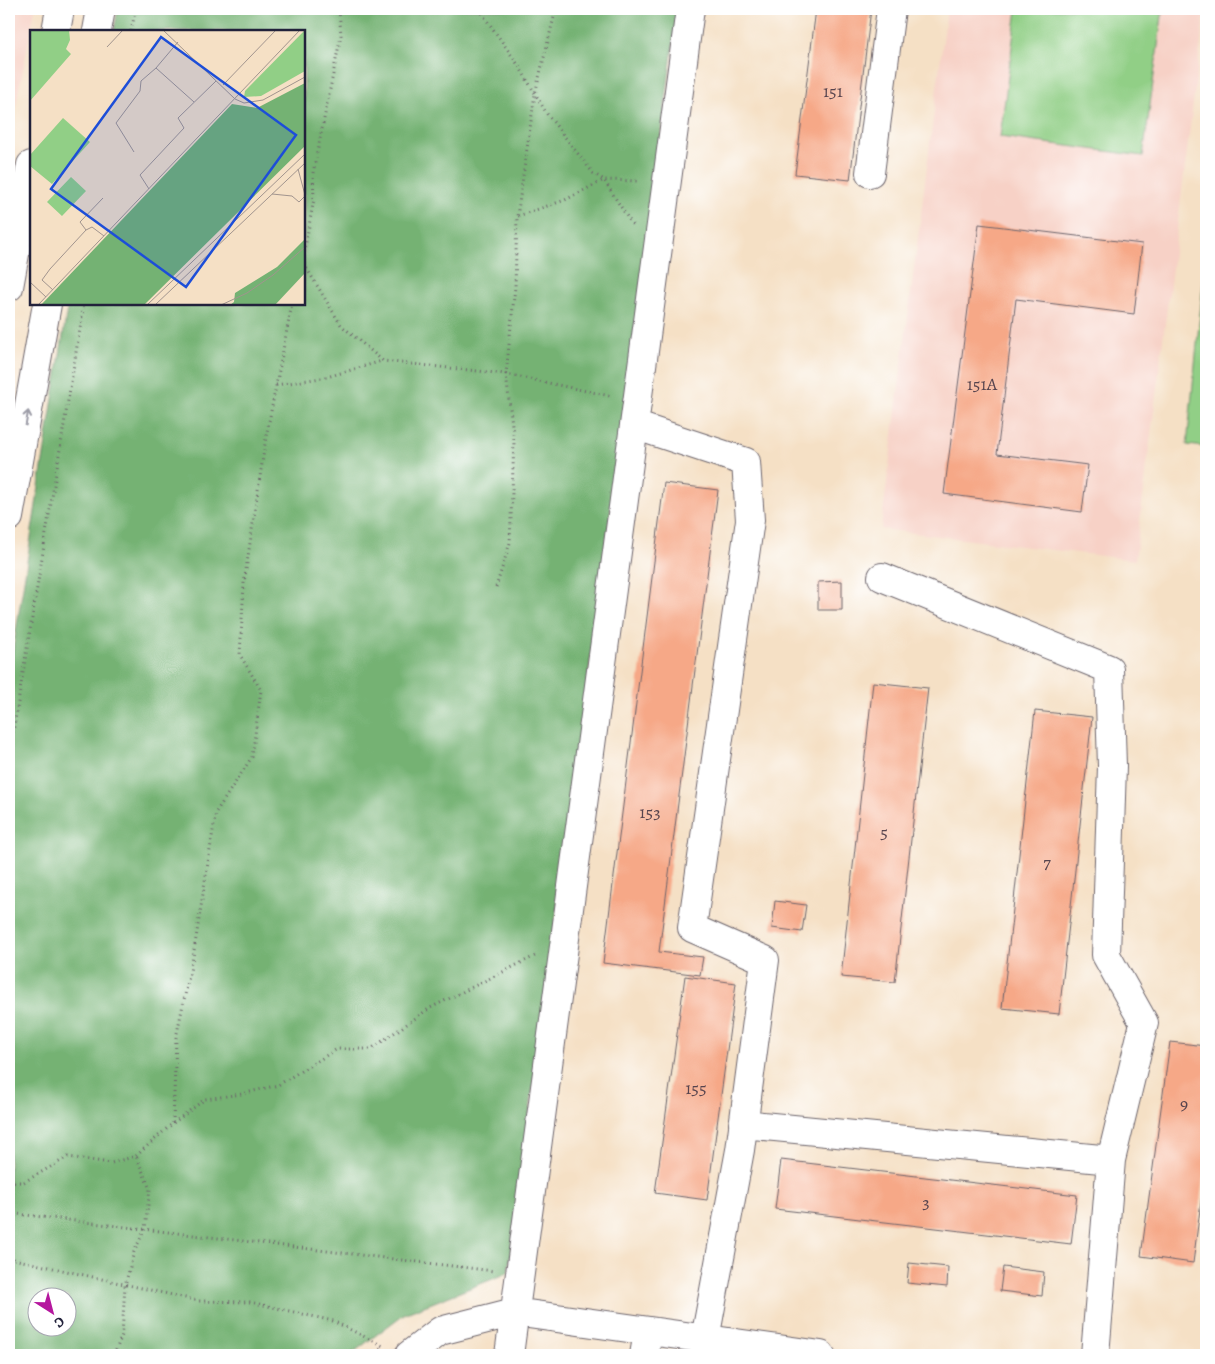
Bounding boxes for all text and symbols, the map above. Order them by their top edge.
inset map [30,30,305,305]
house number: 151 [823,79,843,103]
house number: 151А [967,372,998,396]
one-way arrow [22,410,32,426]
house number: 153 [639,800,661,824]
house number: 5 [880,820,888,844]
house number: 7 [1043,850,1051,874]
house number: 155 [685,1076,707,1100]
house number: 9 [1180,1092,1188,1116]
house number: 3 [922,1190,930,1214]
north arrow [28,1286,78,1336]
text: С [50,1312,68,1333]

